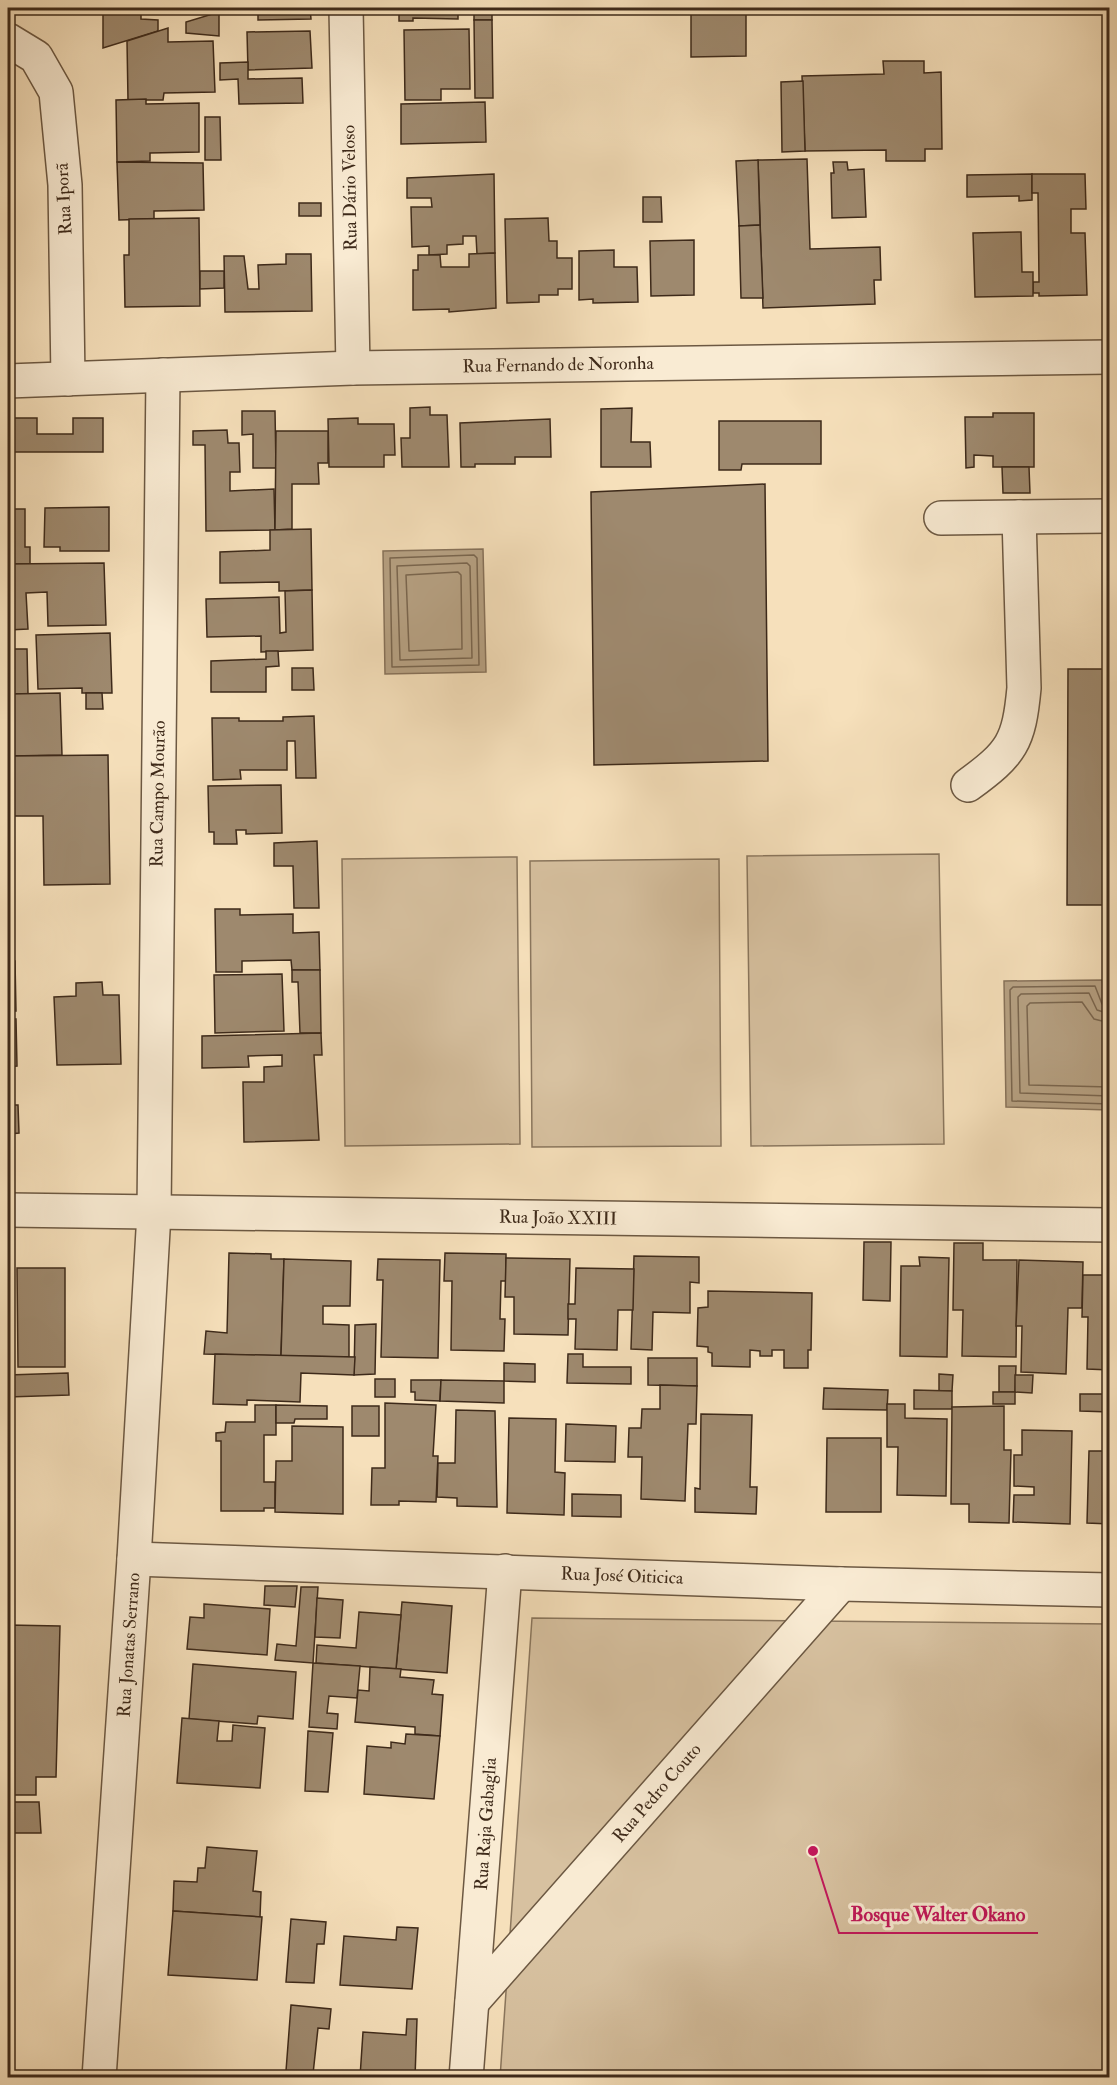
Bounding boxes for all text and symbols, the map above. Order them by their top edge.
street label: Rua Dário Veloso [337,125,363,251]
street label: Rua Iporã [51,162,77,236]
street label: Rua Fernando de Noronha [462,352,655,378]
street label: Rua Campo Mourão [145,720,171,868]
street label: Rua João XXIII [499,1205,617,1231]
street label: Rua José Oiticica [560,1562,684,1590]
street label: Rua Jonatas Serrano [112,1572,146,1718]
street label: Rua Pedro Couto [608,1738,707,1847]
street label: Rua Raja Gabaglia [470,1756,502,1891]
callout: Bosque Walter Okano [839,1895,1038,1933]
text: Bosque Walter Okano [851,1902,1026,1928]

